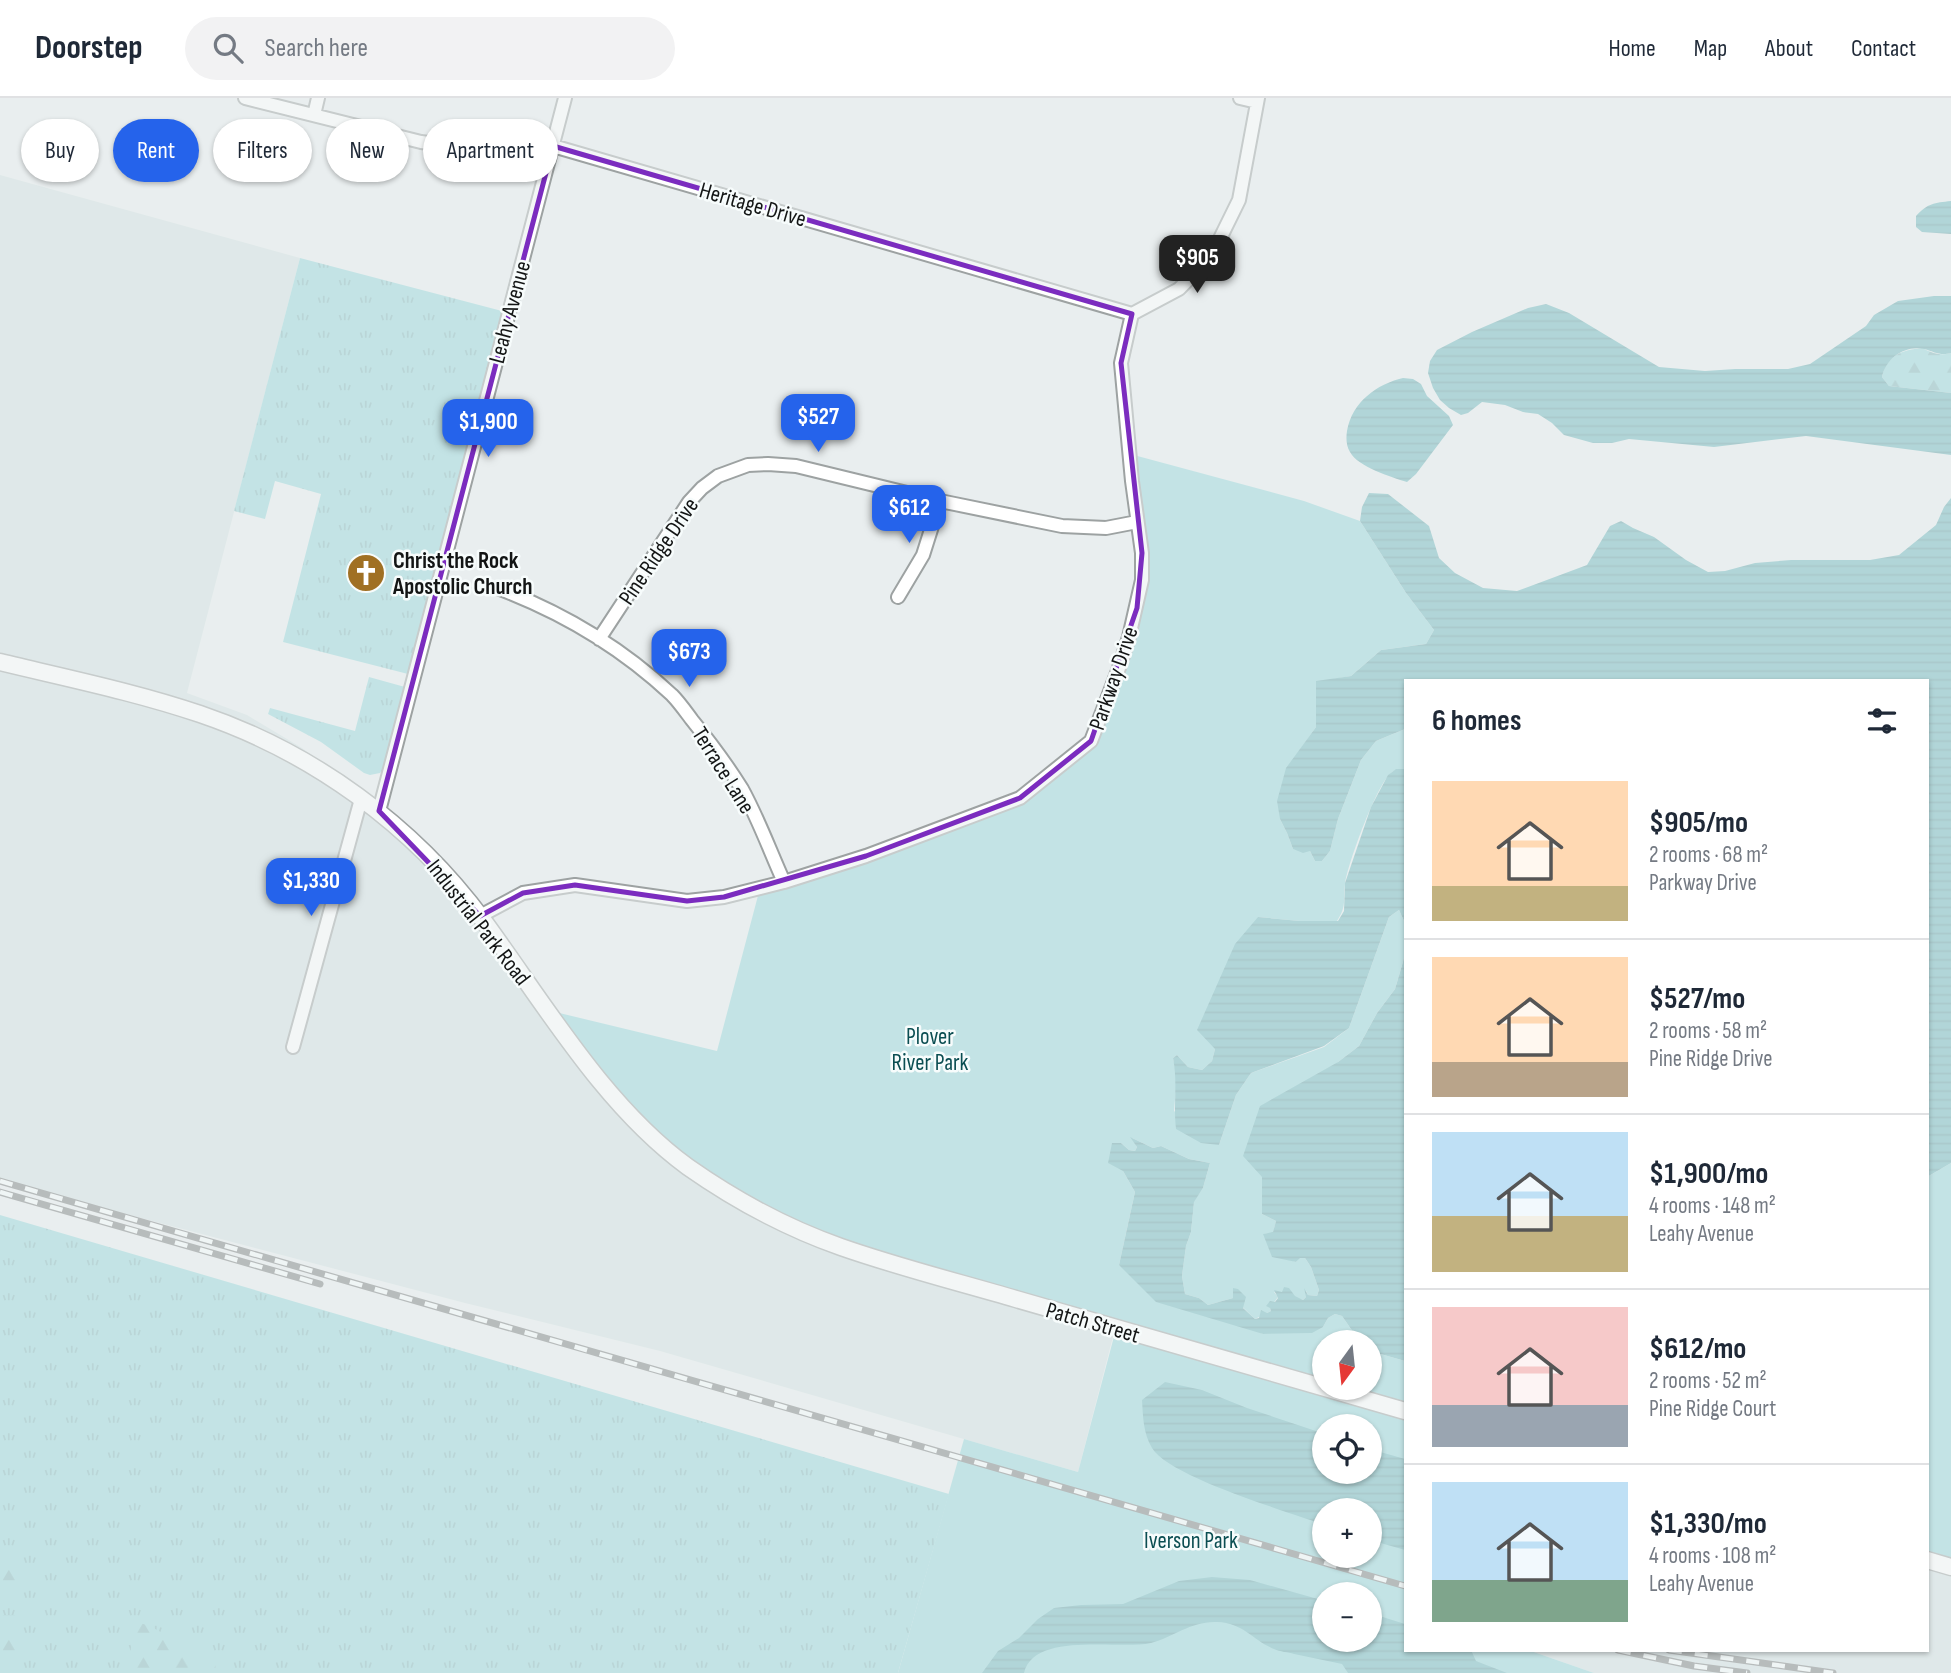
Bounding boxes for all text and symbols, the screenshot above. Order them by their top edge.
search box [185,17,675,80]
text: Doorstep [35,28,143,68]
icon: search [209,29,247,67]
text: Search here [265,33,368,64]
text: Home [1608,34,1656,63]
text: Map [1694,34,1727,63]
text: About [1765,34,1813,63]
text: Contact [1851,34,1916,63]
chip: Buy [21,119,99,182]
chip: Rent [113,119,199,182]
chip: Filters [213,119,312,182]
chip: New [326,119,409,182]
chip: Apartment [423,119,558,182]
street label: Heritage Drive [696,176,809,234]
pin: $905 [1156,236,1238,295]
text: $905 [1175,244,1219,272]
street label: Leahy Avenue [483,258,537,367]
pin: $527 [777,394,859,454]
pin: $1,900 [431,400,545,459]
text: $527 [797,403,839,431]
text: $1,900 [458,408,518,436]
pin: $612 [868,486,950,545]
street label: Pine Ridge Drive [613,493,705,611]
text: $612 [888,494,930,522]
place label: Christ the Rock Apostolic Church [392,547,532,601]
church icon: Christ the Rock Apostolic Church [345,552,387,594]
street label: Parkway Drive [1083,623,1145,734]
pin: $673 [648,630,730,689]
text: $673 [668,638,710,666]
icon: filters [1863,702,1901,740]
text: 6 homes [1432,703,1521,739]
street label: Terrace Lane [686,722,761,819]
text: $905/mo [1649,805,1748,841]
icon: home [1488,809,1572,893]
text: 2 rooms · 68 m² [1649,841,1768,869]
street label: Industrial Park Road [420,854,536,991]
pin: $1,330 [254,858,368,918]
text: $1,330 [282,867,340,895]
text: Parkway Drive [1649,869,1757,897]
text: $527/mo [1649,981,1745,1017]
icon: home [1488,985,1572,1069]
text: 2 rooms · 58 m² [1649,1017,1767,1045]
park label: Plover River Park [892,1023,969,1077]
text: Pine Ridge Drive [1649,1045,1772,1073]
text: $1,900/mo [1649,1156,1768,1192]
icon: home [1488,1160,1572,1244]
text: 4 rooms · 148 m² [1649,1192,1776,1220]
text: Leahy Avenue [1649,1220,1754,1248]
street label: Patch Street [1043,1296,1143,1350]
north arrow [1312,1330,1382,1400]
map controls [1312,1330,1382,1652]
text: $612/mo [1649,1331,1746,1367]
icon: home [1488,1335,1572,1419]
text: 2 rooms · 52 m² [1649,1367,1767,1395]
text: Pine Ridge Court [1649,1395,1776,1423]
button: locate [1312,1414,1382,1484]
button: + [1312,1498,1382,1568]
text: $1,330/mo [1649,1506,1767,1542]
icon: home [1488,1510,1572,1594]
park label: Iverson Park [1144,1527,1238,1555]
text: 4 rooms · 108 m² [1649,1542,1776,1570]
text: Leahy Avenue [1649,1570,1754,1598]
button: − [1312,1582,1382,1652]

